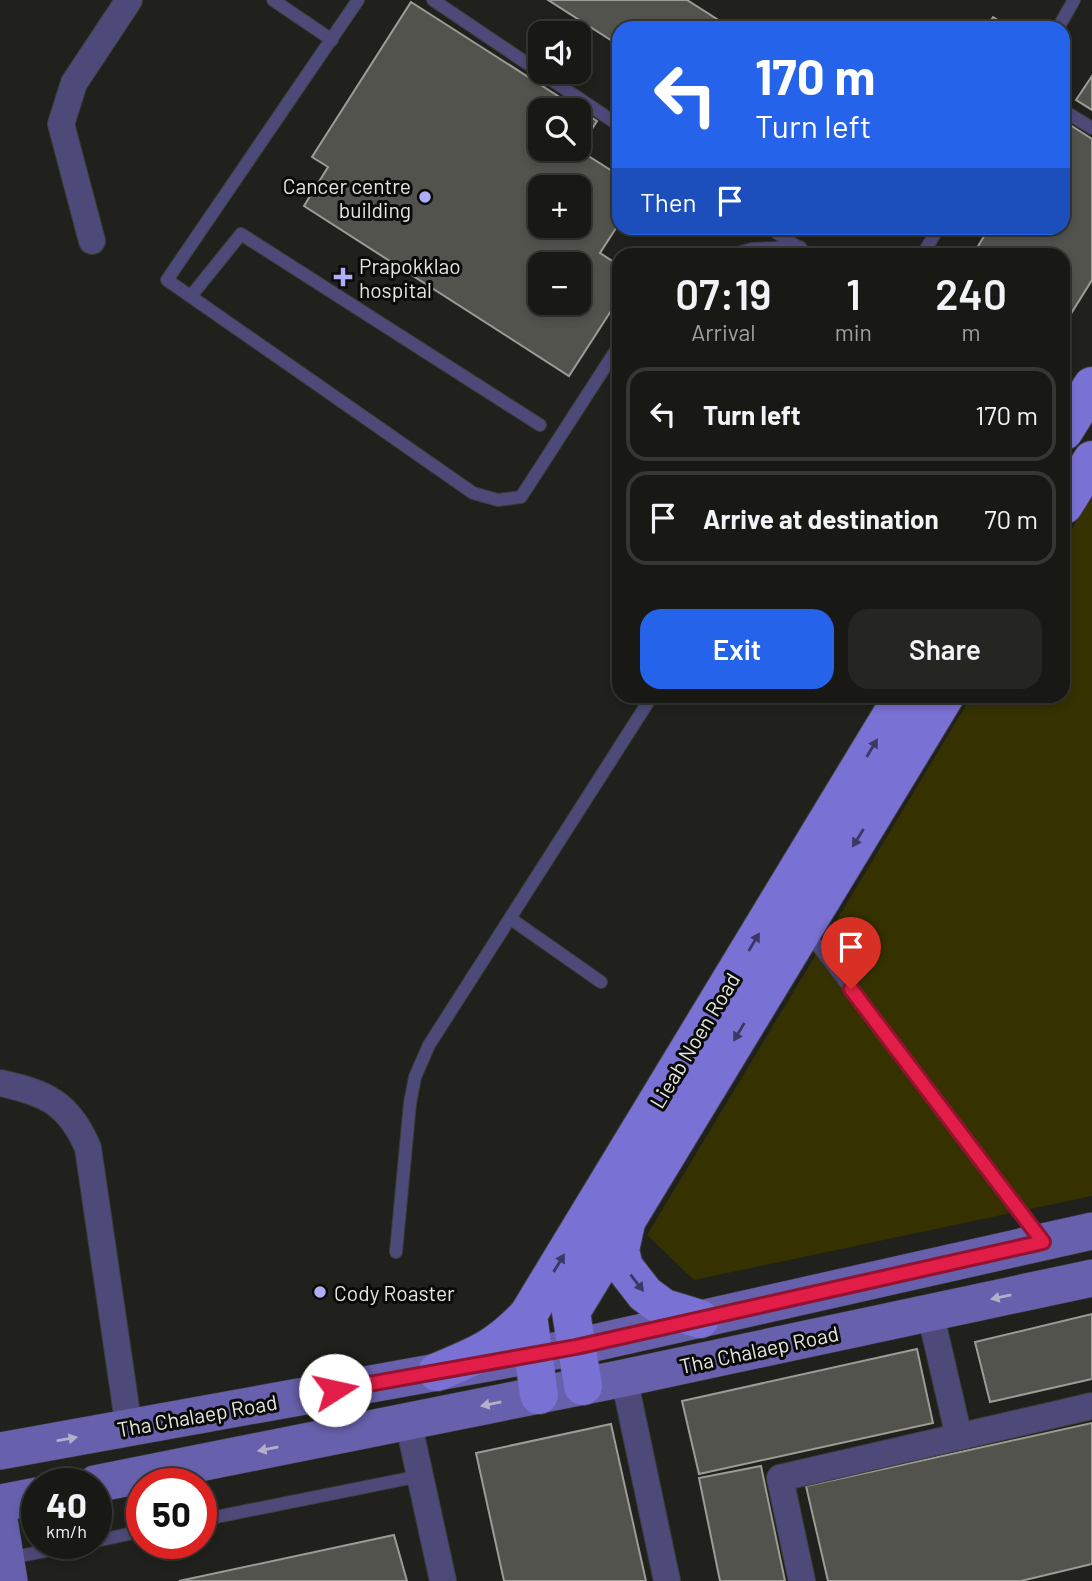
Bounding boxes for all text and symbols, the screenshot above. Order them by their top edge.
map controls [528,21,591,315]
button: sound [528,21,591,84]
text: 170 m [755,46,875,105]
icon: left [640,49,731,140]
button: search [528,98,591,161]
text: Turn left [755,106,872,144]
place label: Cancer centre building [283,173,411,222]
button: + [528,175,591,238]
icon: arrive [711,182,749,220]
text: Then [640,186,697,217]
marker: Cancer centre building [417,189,433,205]
button: − [528,252,591,315]
place label: Prapokklao hospital [359,253,461,302]
marker: Prapokklao hospital [333,267,353,287]
text: 07:19 [675,268,771,318]
text: 1 [846,268,861,318]
text: 240 [935,268,1007,318]
text: Arrival [691,318,755,346]
text: min [835,318,872,346]
text: m [961,318,980,346]
icon: left [644,395,682,433]
text: Turn left [703,399,801,430]
text: 170 m [975,399,1038,430]
icon: arrive [644,499,682,537]
text: Arrive at destination [703,503,939,534]
text: 70 m [984,503,1038,534]
button: Exit [640,609,834,689]
button: Share [848,609,1042,689]
one-way arrow [865,738,878,757]
one-way arrow [851,828,864,847]
pin [821,917,881,989]
icon: arrive [832,928,870,966]
one-way arrow [747,933,760,952]
street label: Lieab Noen Road [644,968,744,1112]
one-way arrow [733,1023,746,1042]
one-way arrow [553,1253,566,1272]
one-way arrow [629,1274,644,1292]
place label: Cody Roaster [334,1280,455,1305]
marker: Cody Roaster [312,1284,328,1300]
one-way arrow [990,1292,1012,1303]
street label: Tha Chalaep Road [677,1320,841,1378]
position arrow [298,1353,372,1427]
street label: Tha Chalaep Road [115,1389,279,1441]
one-way arrow [480,1399,502,1410]
one-way arrow [56,1433,78,1444]
one-way arrow [257,1444,279,1455]
speed limit sign: 50 [126,1468,217,1559]
text: 40 [46,1483,87,1525]
text: km/h [46,1520,87,1542]

